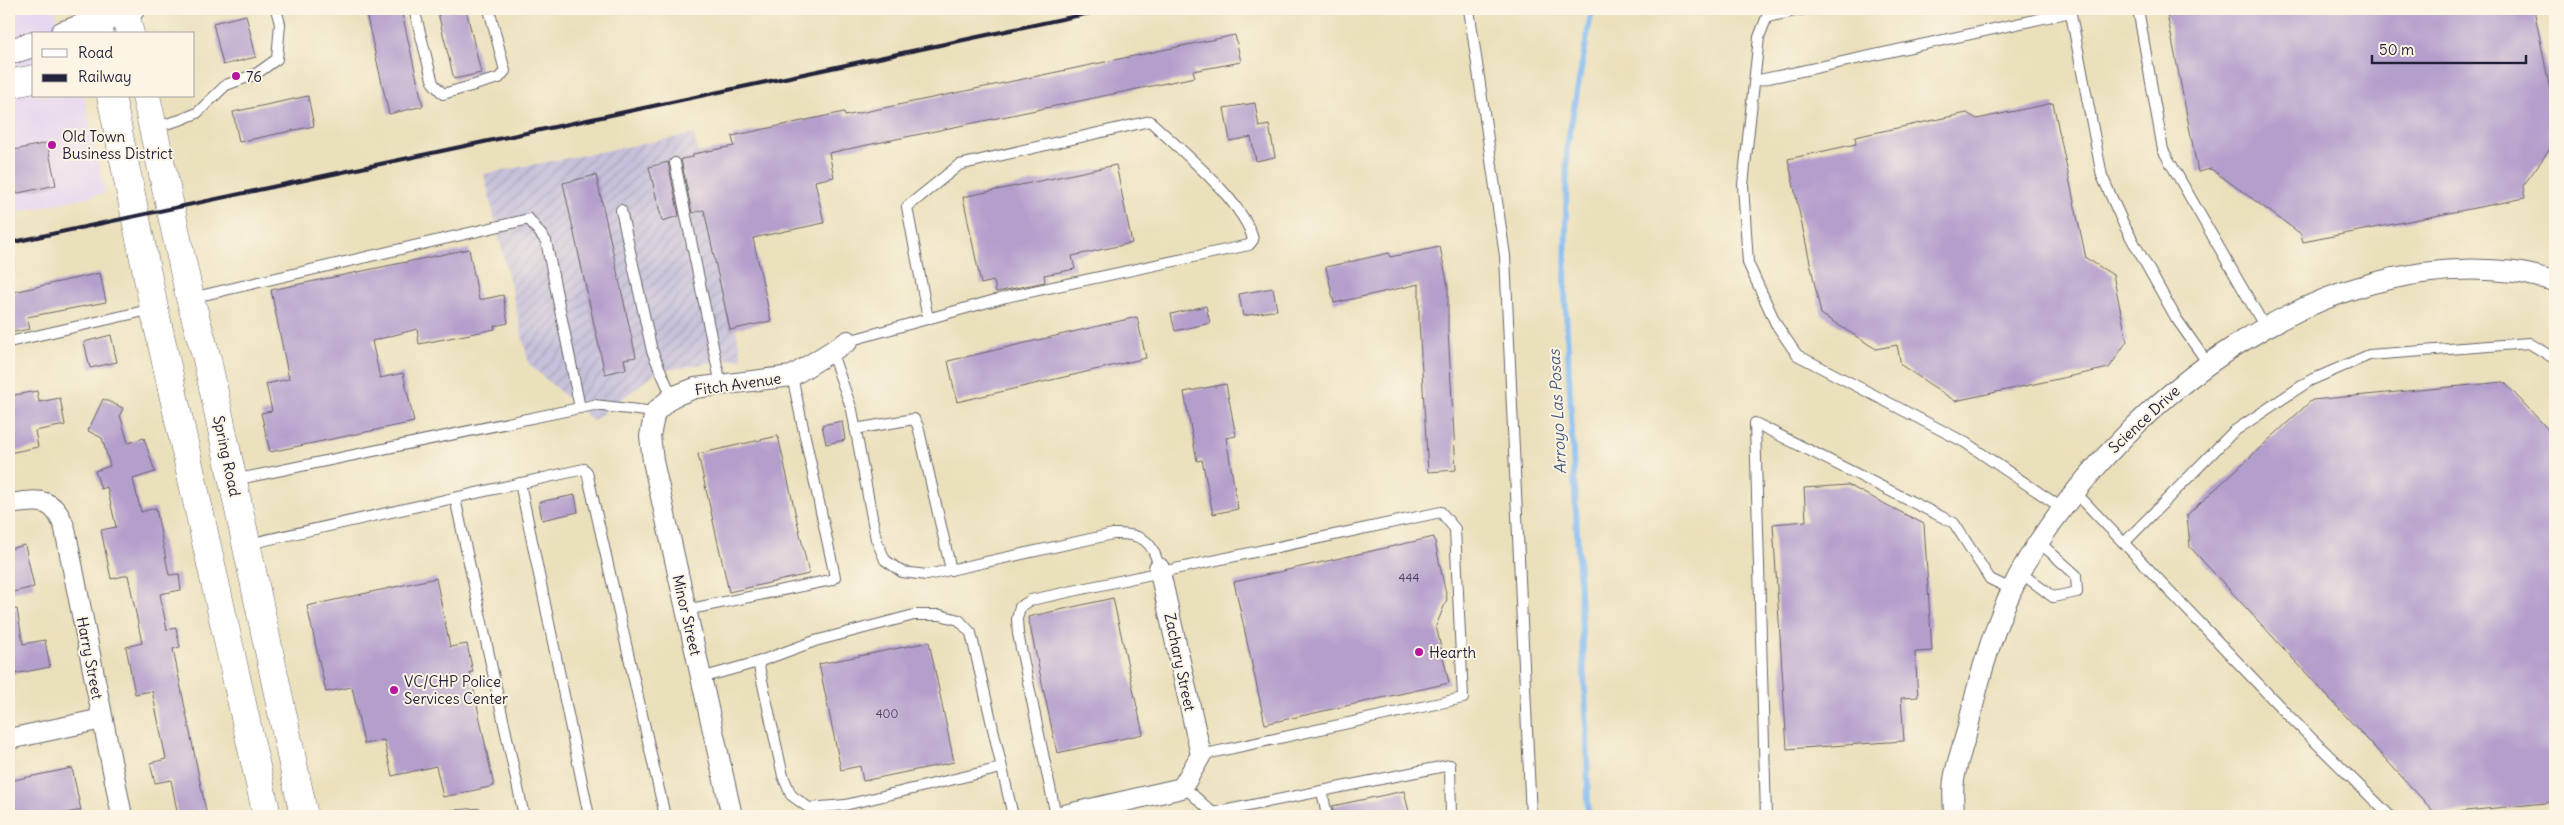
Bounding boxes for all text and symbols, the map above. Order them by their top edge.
legend [32,32,195,98]
scale bar [2372,32,2525,64]
text: 50 m [2379,40,2414,59]
text: Road [78,43,113,62]
text: Railway [78,67,132,86]
place label: 76 [246,67,262,86]
marker: 76 [230,70,242,82]
place label: Old Town Business District [62,127,173,163]
marker: Old Town Business District [46,139,58,151]
water label: Arroyo Las Posas [1544,348,1570,475]
street label: Fitch Avenue [694,369,782,399]
street label: Science Drive [2104,381,2184,457]
street label: Spring Road [209,414,245,498]
house number: 444 [1399,570,1419,585]
street label: Minor Street [668,573,706,657]
street label: Zachary Street [1160,611,1200,713]
street label: Harry Street [73,615,107,701]
place label: Hearth [1429,643,1476,662]
marker: Hearth [1413,646,1425,658]
place label: VC/CHP Police Services Center [404,672,508,708]
marker: VC/CHP Police Services Center [388,684,400,696]
house number: 400 [876,706,898,721]

